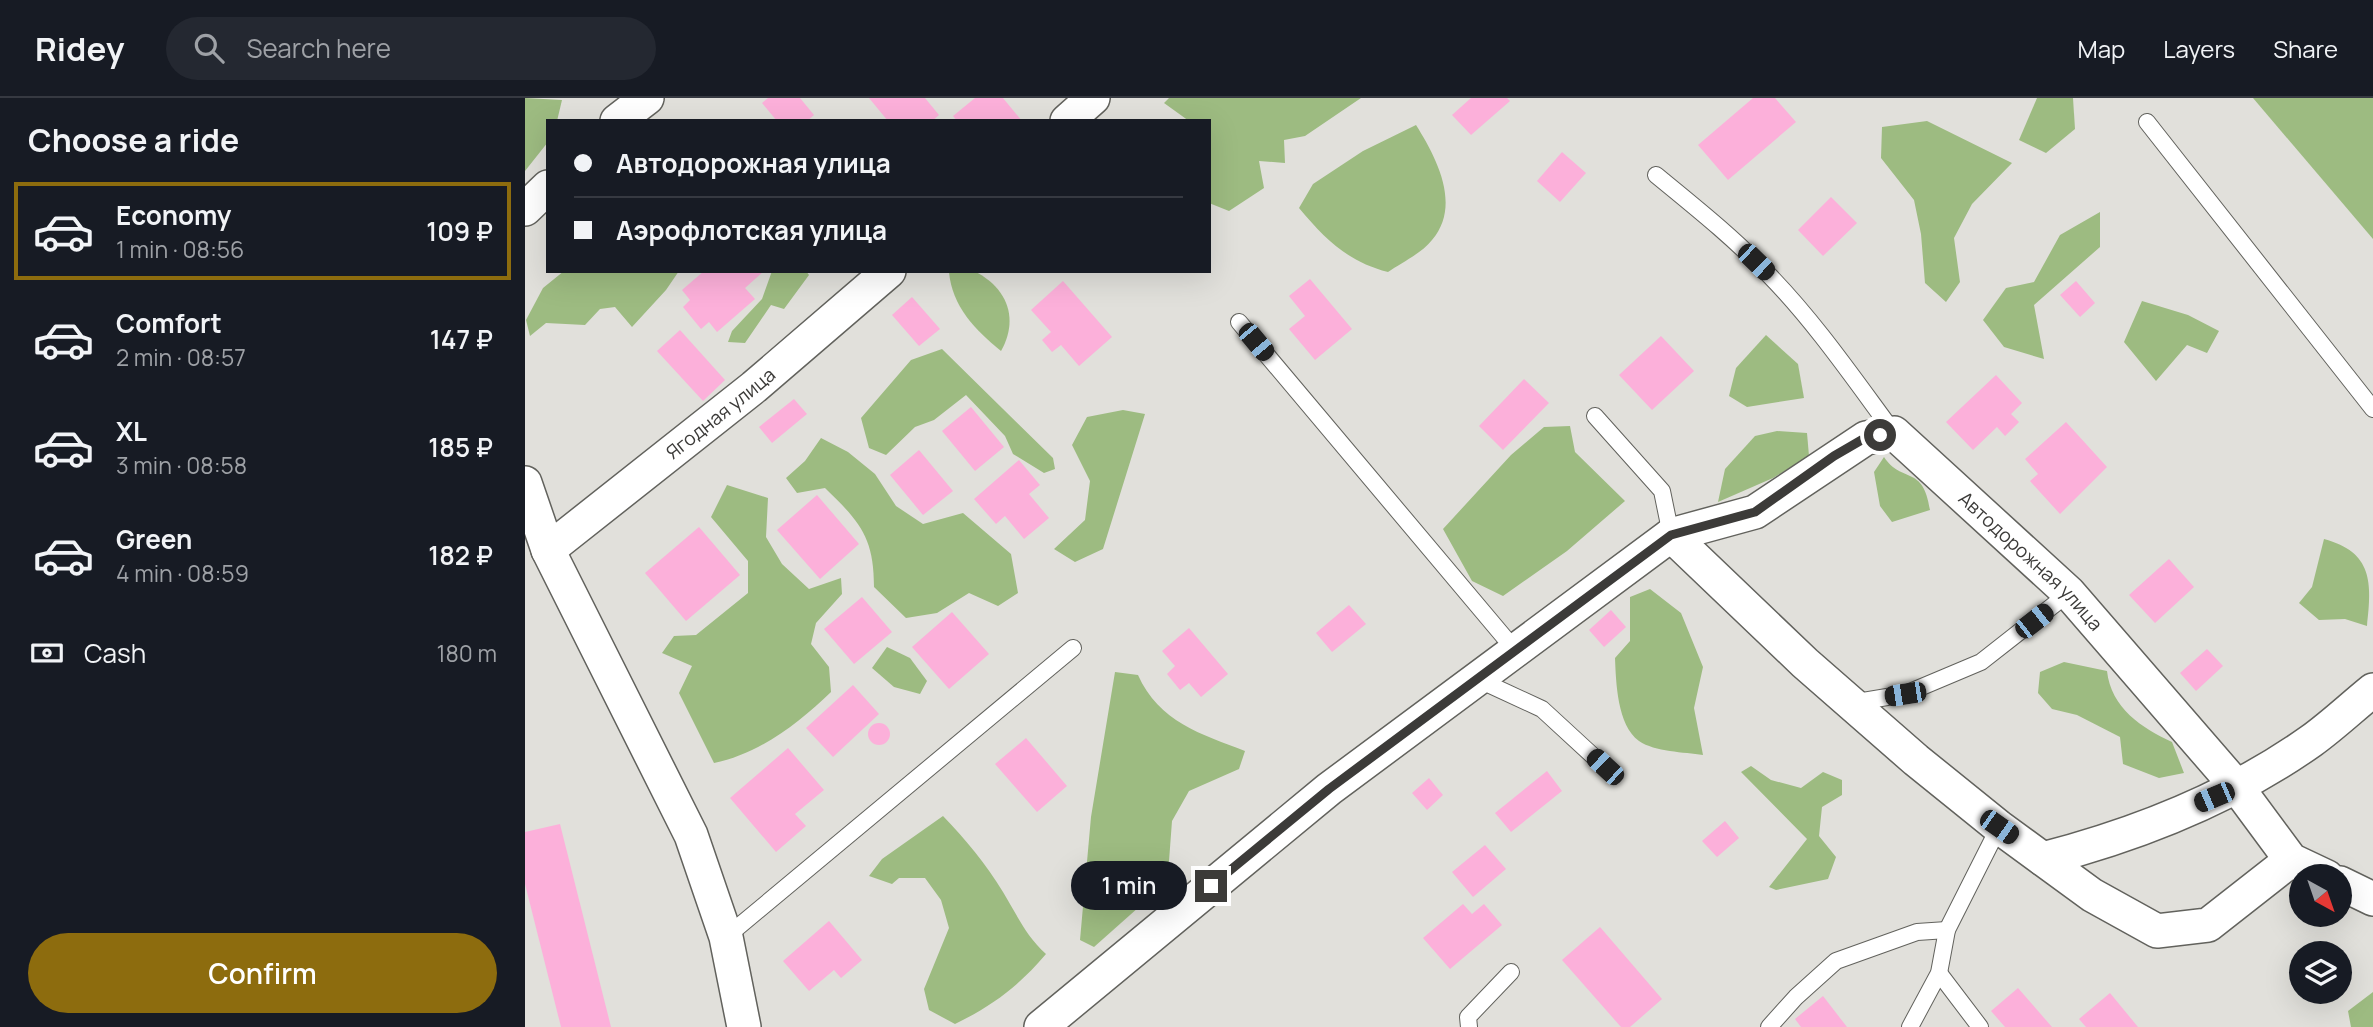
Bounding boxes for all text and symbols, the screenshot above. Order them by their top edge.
search box [166,17,656,80]
text: Ridey [35,26,124,71]
icon: search [190,29,228,67]
text: Search here [246,30,391,66]
text: Map [2078,32,2125,65]
text: Layers [2163,32,2235,65]
text: Share [2273,32,2338,65]
text: Choose a ride [28,118,239,162]
text: Автодорожная улица [616,145,891,181]
text: Economy [116,197,231,233]
icon: car [32,200,95,263]
text: Аэрофлотская улица [616,212,887,248]
text: 109 ₽ [426,213,493,249]
text: 1 min · 08:56 [116,233,244,265]
car [1734,240,1779,284]
text: Comfort [116,305,222,341]
icon: car [32,308,95,371]
car [1235,319,1278,365]
text: 147 ₽ [430,321,493,357]
text: 2 min · 08:57 [116,341,246,373]
street label: Ягодная улица [660,362,781,465]
text: XL [116,413,147,449]
icon: car [32,416,95,479]
route start [1864,419,1896,451]
text: 185 ₽ [428,429,493,465]
text: 3 min · 08:58 [116,449,247,481]
street label: Автодорожная улица [1953,485,2109,636]
text: Green [116,521,192,557]
icon: car [32,524,95,587]
text: 182 ₽ [428,537,493,573]
text: 4 min · 08:59 [116,557,249,589]
car [2011,600,2058,642]
icon: cash [28,634,66,672]
text: Cash [84,635,146,671]
text: 180 m [437,637,497,669]
car [1883,680,1928,708]
car [1583,745,1628,789]
car [2191,779,2238,815]
car [1976,806,2023,848]
callout: 1 min [1071,862,1187,910]
north arrow [2289,864,2352,928]
map controls [2289,864,2352,1004]
text: 1 min [1102,869,1156,901]
route end [1195,870,1227,902]
button: Confirm [28,933,497,1013]
button: layers [2289,941,2352,1004]

